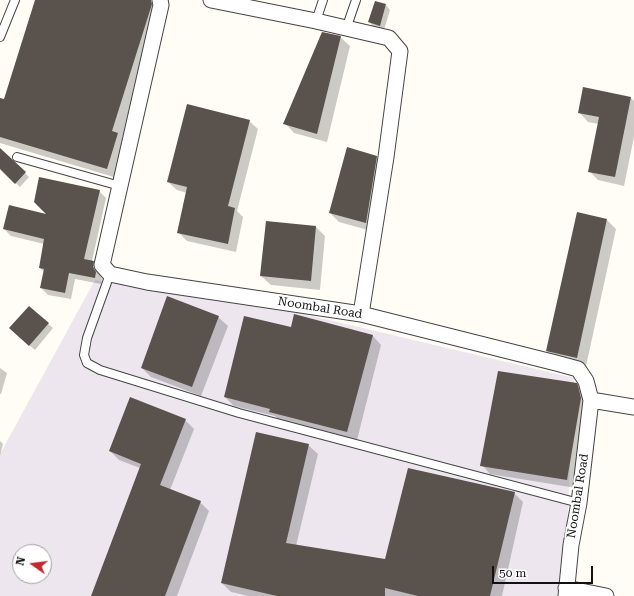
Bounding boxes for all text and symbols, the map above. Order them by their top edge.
street label: Noombal Road [277,294,363,322]
street label: Noombal Road [564,453,592,539]
north arrow [12,544,52,584]
text: N [14,556,28,567]
scale bar [494,558,595,584]
text: 50 m [499,566,526,580]

